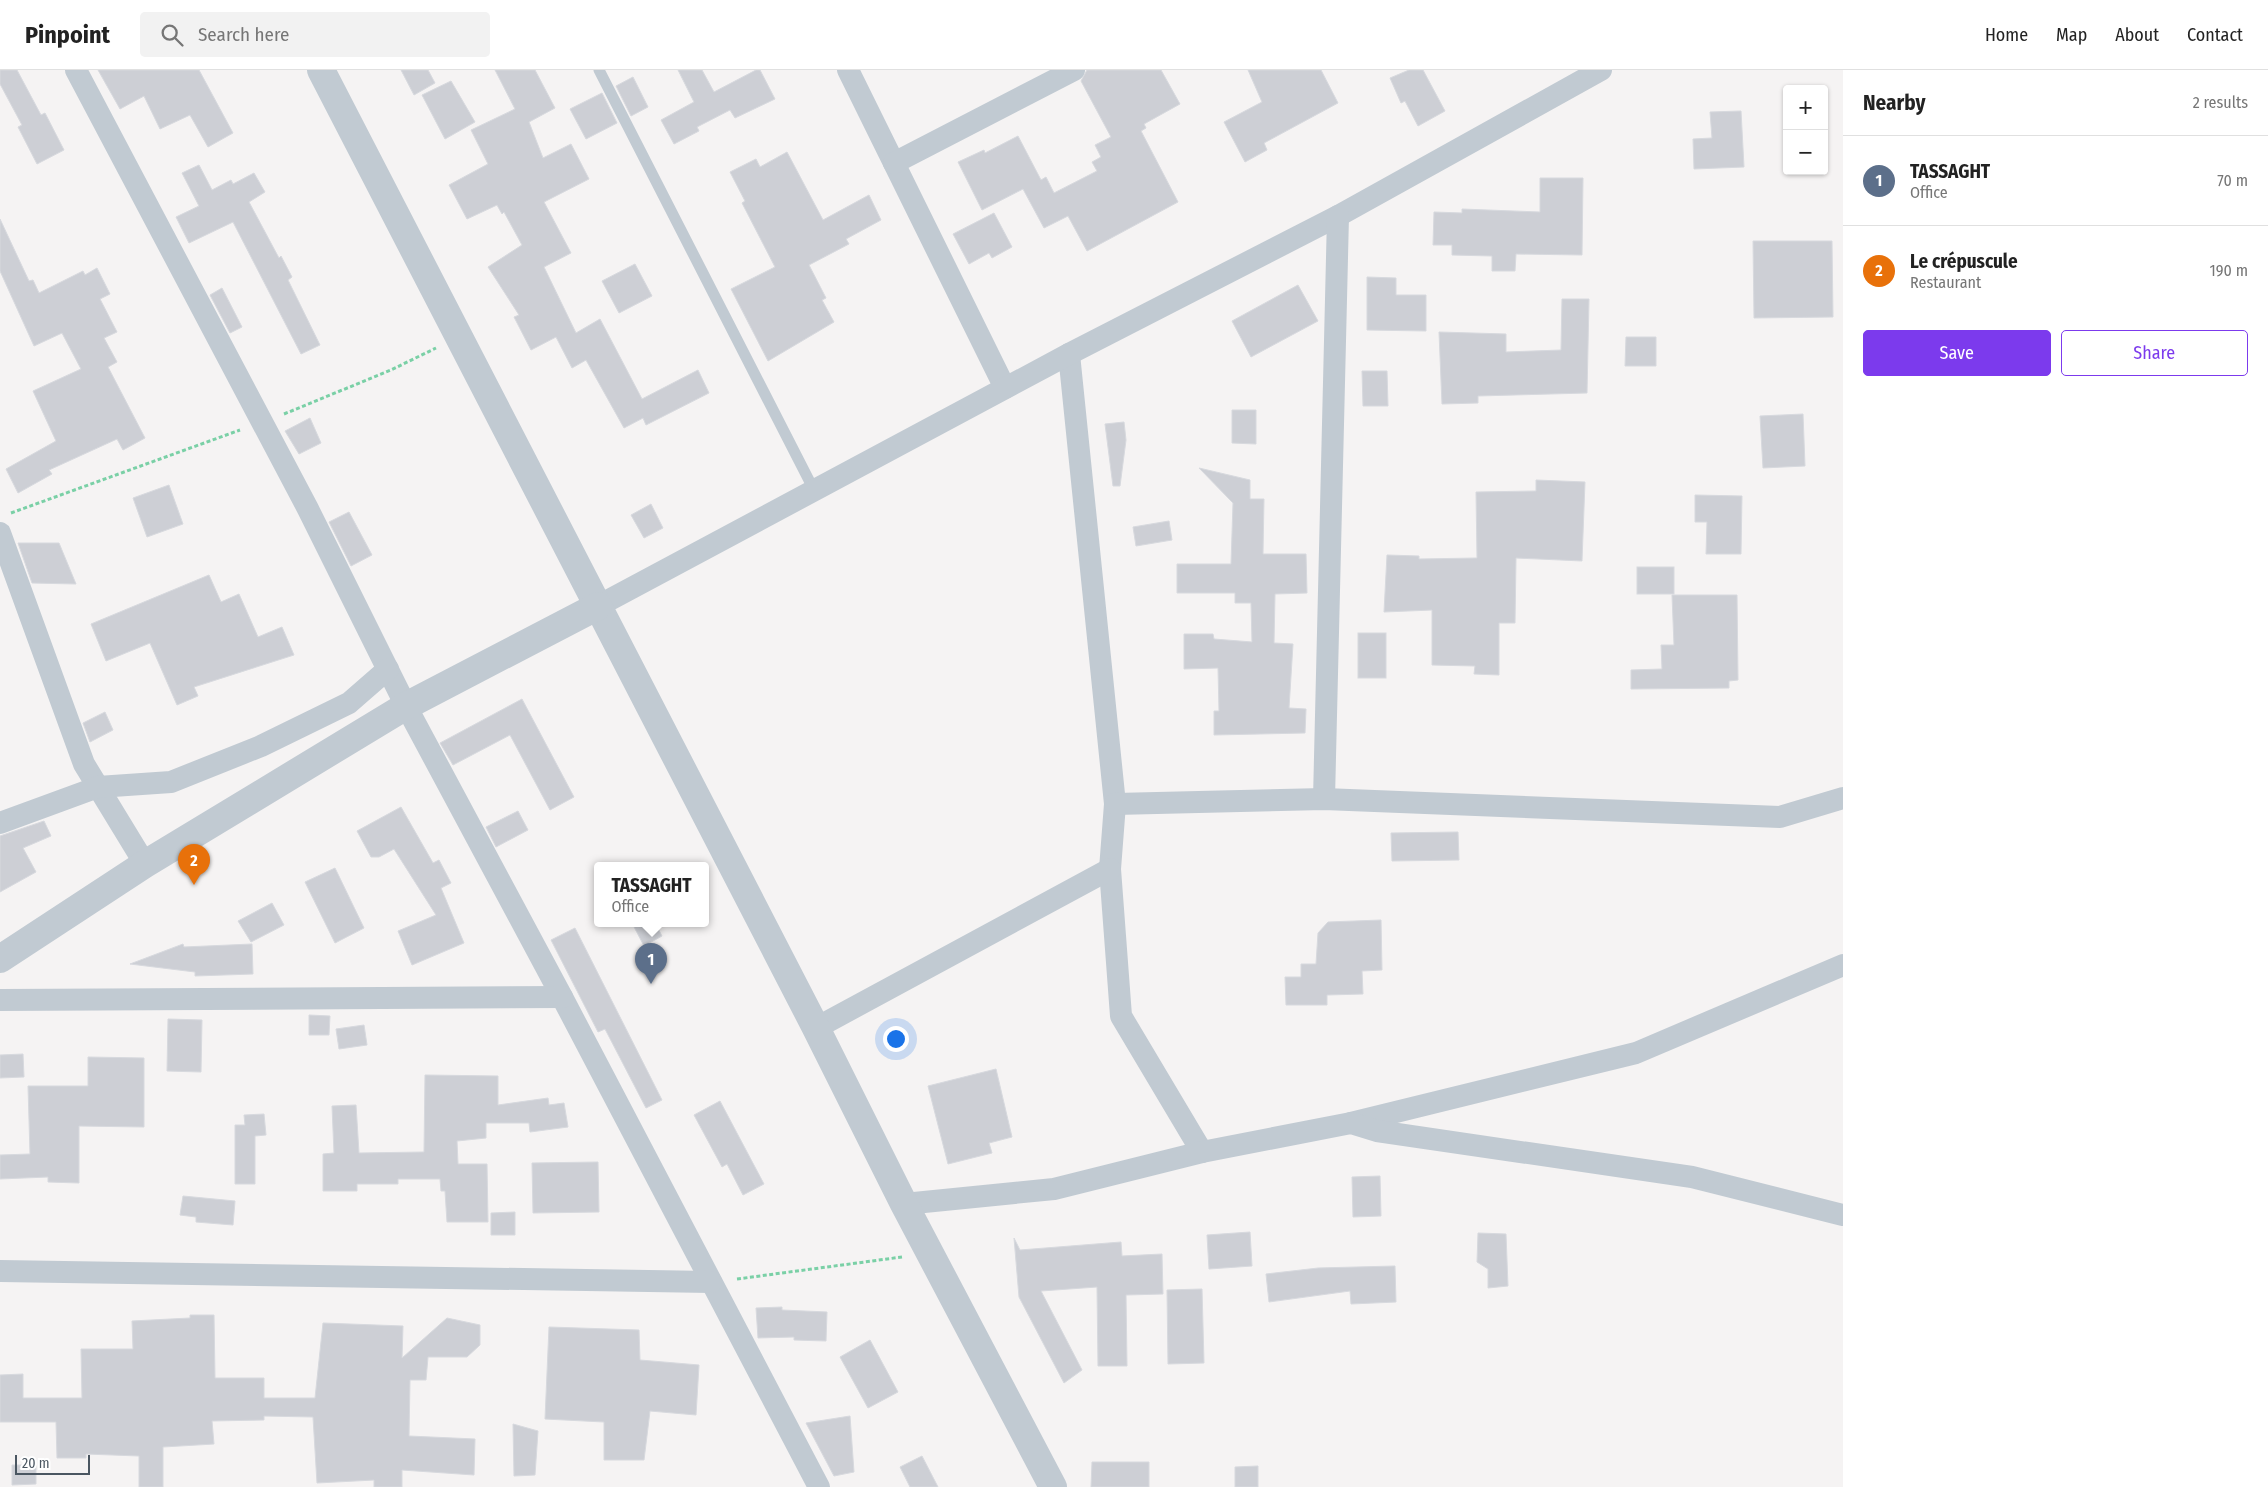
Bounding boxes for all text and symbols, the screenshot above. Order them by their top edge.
search box [140,12,490,57]
text: Pinpoint [25,21,110,49]
icon: search [158,21,186,49]
text: Search here [198,23,289,46]
text: Home [1985,24,2028,46]
text: Map [2056,24,2087,46]
text: About [2115,24,2159,46]
text: Contact [2187,24,2243,46]
map controls [1783,85,1828,175]
button: + [1783,85,1828,130]
text: Nearby [1863,90,1925,116]
text: 2 results [2193,93,2248,112]
button: − [1783,130,1828,175]
text: TASSAGHT [1910,160,1990,183]
text: 1 [1876,171,1882,190]
text: 70 m [2217,171,2248,190]
text: Office [1910,183,1948,202]
text: Le crépuscule [1910,250,2018,273]
text: 2 [1875,261,1883,280]
text: 190 m [2210,261,2248,280]
text: Restaurant [1910,273,1981,292]
button: Save [1863,330,2051,376]
button: Share [2061,330,2248,376]
pin: 2 [178,844,210,885]
popup [594,862,709,927]
text: TASSAGHT [611,874,692,897]
text: Office [611,897,649,916]
pin: 1 [635,943,667,984]
your location [883,1026,909,1052]
scale bar [15,1452,90,1475]
text: 20 m [22,1455,50,1472]

